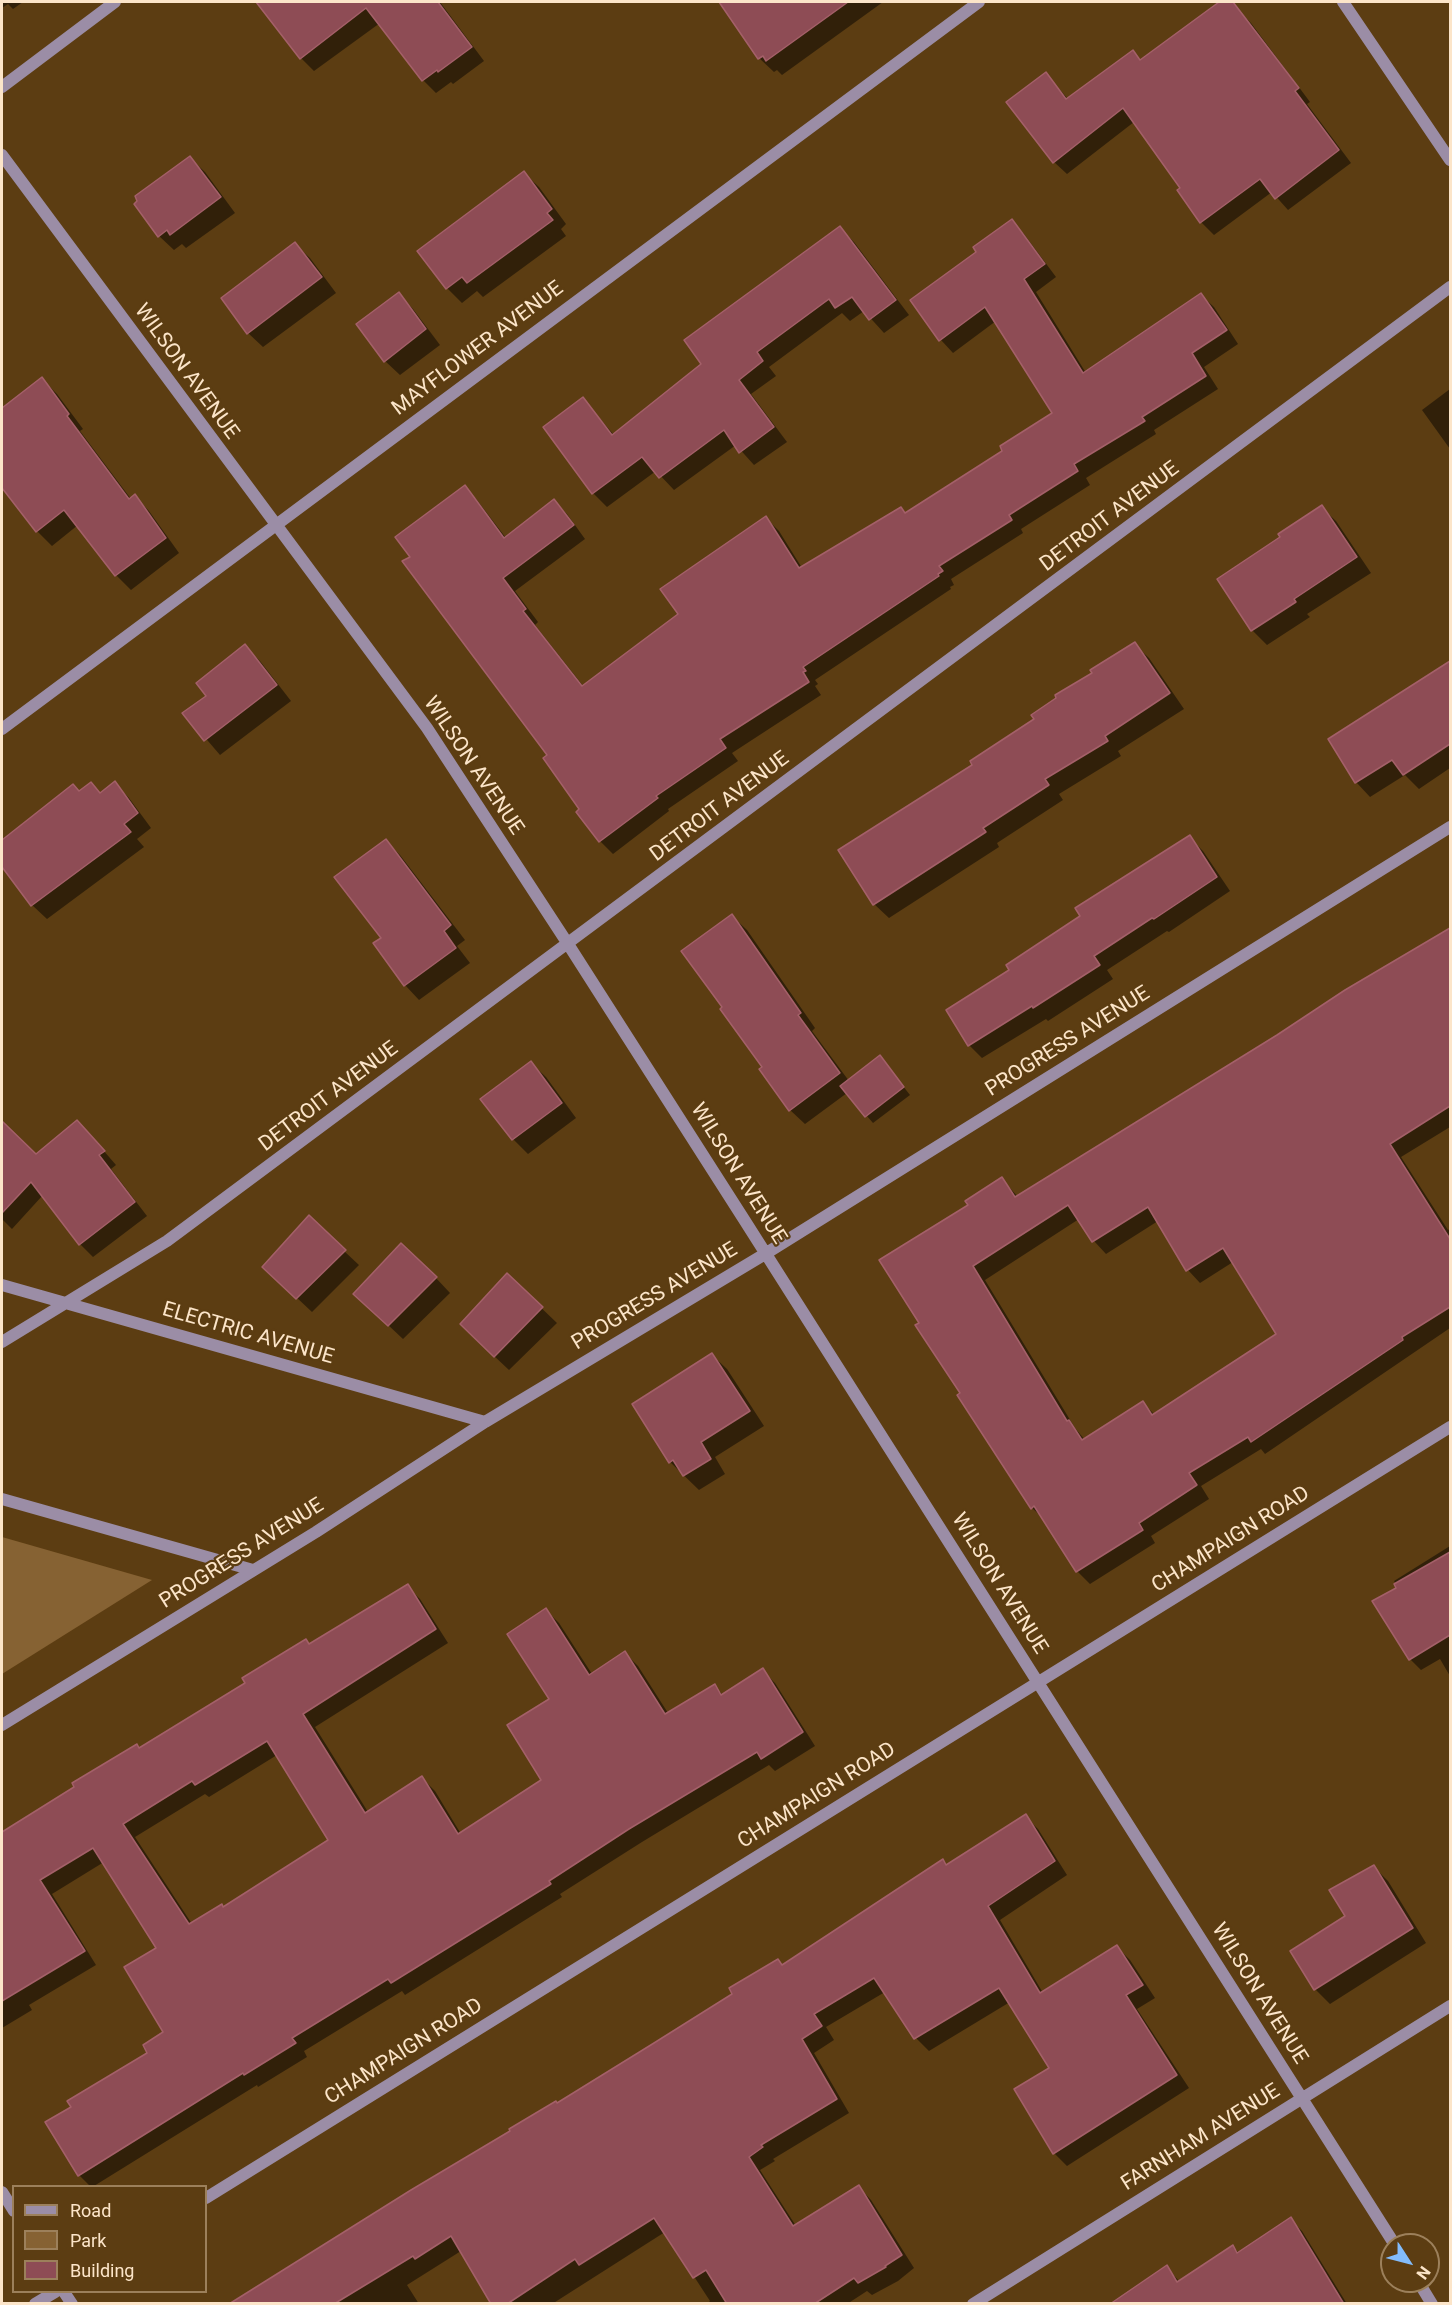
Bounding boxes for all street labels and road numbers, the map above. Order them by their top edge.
street label: MAYFLOWER AVENUE [387,276,569,422]
street label: WILSON AVENUE [128,299,244,445]
street label: DETROIT AVENUE [1035,456,1185,578]
street label: WILSON AVENUE [417,692,529,840]
street label: DETROIT AVENUE [645,746,795,868]
street label: PROGRESS AVENUE [981,981,1155,1103]
street label: DETROIT AVENUE [254,1036,404,1158]
street label: WILSON AVENUE [685,1099,791,1249]
street label: PROGRESS AVENUE [568,1238,742,1356]
street label: ELECTRIC AVENUE [159,1297,337,1371]
street label: CHAMPAIGN ROAD [1147,1481,1315,1599]
street label: PROGRESS AVENUE [155,1493,329,1615]
street label: WILSON AVENUE [946,1509,1052,1659]
street label: CHAMPAIGN ROAD [733,1737,901,1855]
street label: WILSON AVENUE [1206,1919,1312,2069]
street label: CHAMPAIGN ROAD [320,1993,488,2111]
street label: FARNHAM AVENUE [1117,2079,1285,2197]

